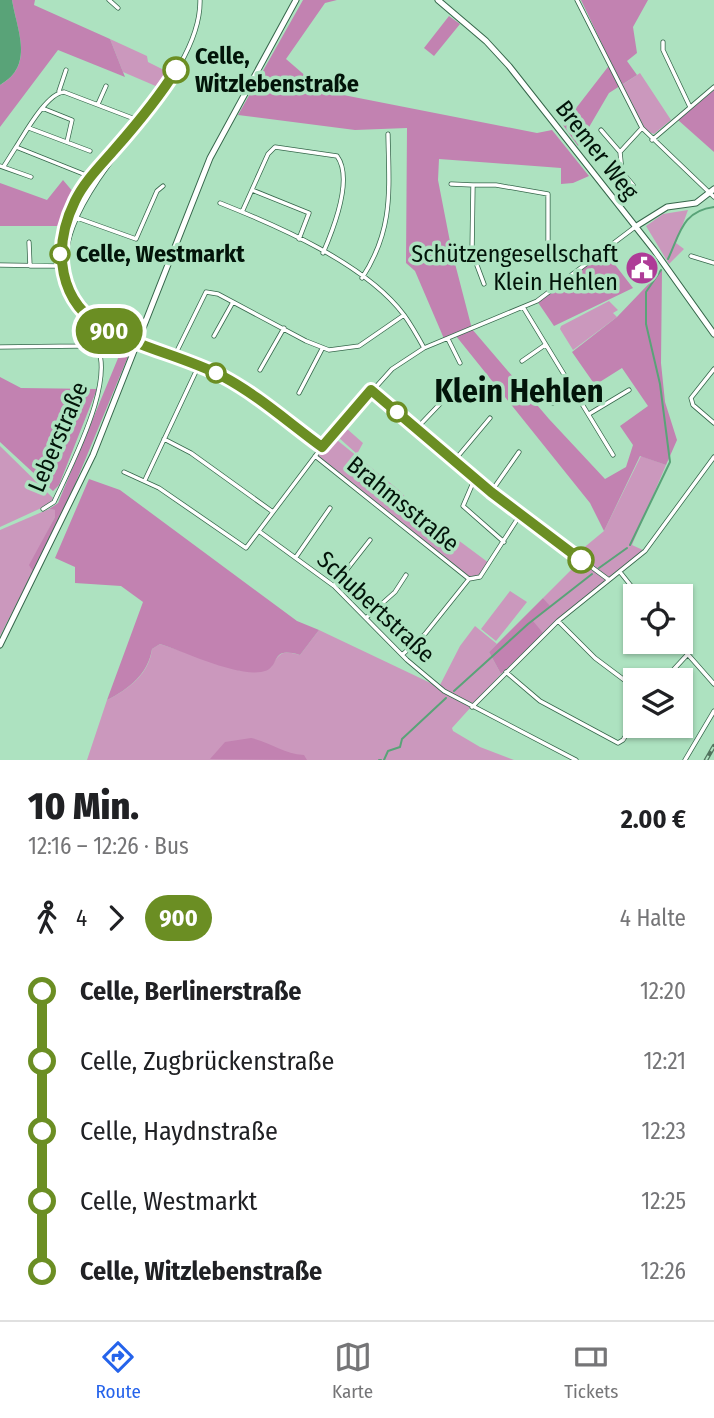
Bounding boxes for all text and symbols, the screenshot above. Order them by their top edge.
place label: Celle, Witzlebenstraße [195,42,359,98]
marker: Celle, Witzlebenstraße [163,57,189,83]
street label: Bremer Weg [550,95,645,206]
place label: Celle, Westmarkt [76,240,245,268]
place label: Schützengesellschaft Klein Hehlen [411,240,618,296]
marker: Celle, Westmarkt [50,244,70,264]
public building icon: Schützengesellschaft Klein Hehlen [623,249,661,287]
line badge: 900 [69,308,149,354]
text: 900 [90,317,128,345]
unlabelled marker [206,363,226,383]
district label: Klein Hehlen [435,372,603,410]
street label: Leberstraße [22,378,94,496]
unlabelled marker [387,402,407,422]
street label: Brahmsstraße [341,450,465,558]
street label: Schubertstraße [311,545,441,669]
unlabelled marker [568,547,594,573]
map controls [623,584,693,738]
button: locate [623,584,693,654]
button: layers [623,668,693,738]
text: 10 Min. [28,783,139,829]
text: 2.00 € [621,804,686,835]
text: 12:16 – 12:26 · Bus [28,832,189,860]
icon: walk [28,899,66,937]
icon: forward [97,899,135,937]
text: 4 [76,904,87,932]
text: 900 [159,904,198,932]
text: 4 Halte [620,904,686,932]
text: Celle, Berlinerstraße [80,976,301,1007]
text: 12:20 [640,977,686,1005]
text: Celle, Zugbrückenstraße [80,1046,334,1077]
text: 12:21 [643,1047,686,1075]
text: Celle, Haydnstraße [80,1116,278,1147]
text: 12:23 [642,1117,686,1145]
text: Celle, Westmarkt [80,1186,257,1217]
text: 12:25 [641,1187,686,1215]
text: Celle, Witzlebenstraße [80,1256,322,1287]
text: 12:26 [640,1257,686,1285]
tab: Route [96,1338,141,1403]
tab: Karte [332,1338,373,1403]
tab: Tickets [564,1338,618,1403]

